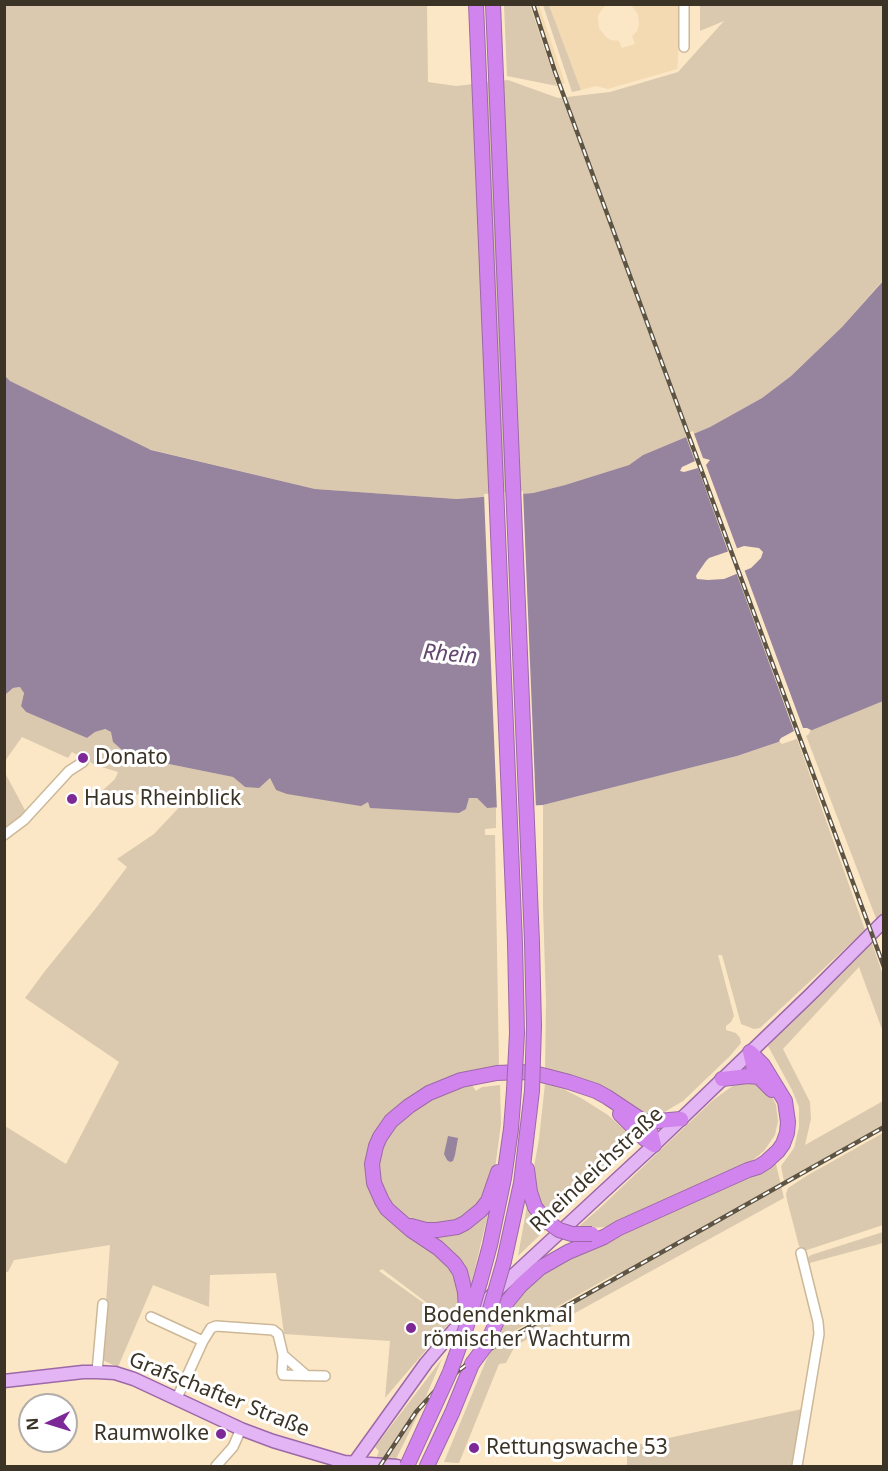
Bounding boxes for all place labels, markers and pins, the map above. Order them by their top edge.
place label: Donato [95,745,168,771]
marker: Donato [76,751,90,765]
place label: Haus Rheinblick [84,786,241,812]
marker: Haus Rheinblick [65,792,79,806]
place label: Bodendenkmal römischer Wachturm [423,1303,631,1353]
marker: Bodendenkmal römischer Wachturm [404,1321,418,1335]
place label: Raumwolke [94,1421,209,1447]
marker: Raumwolke [214,1427,228,1441]
place label: Rettungswache 53 [486,1435,668,1461]
marker: Rettungswache 53 [467,1441,481,1455]

